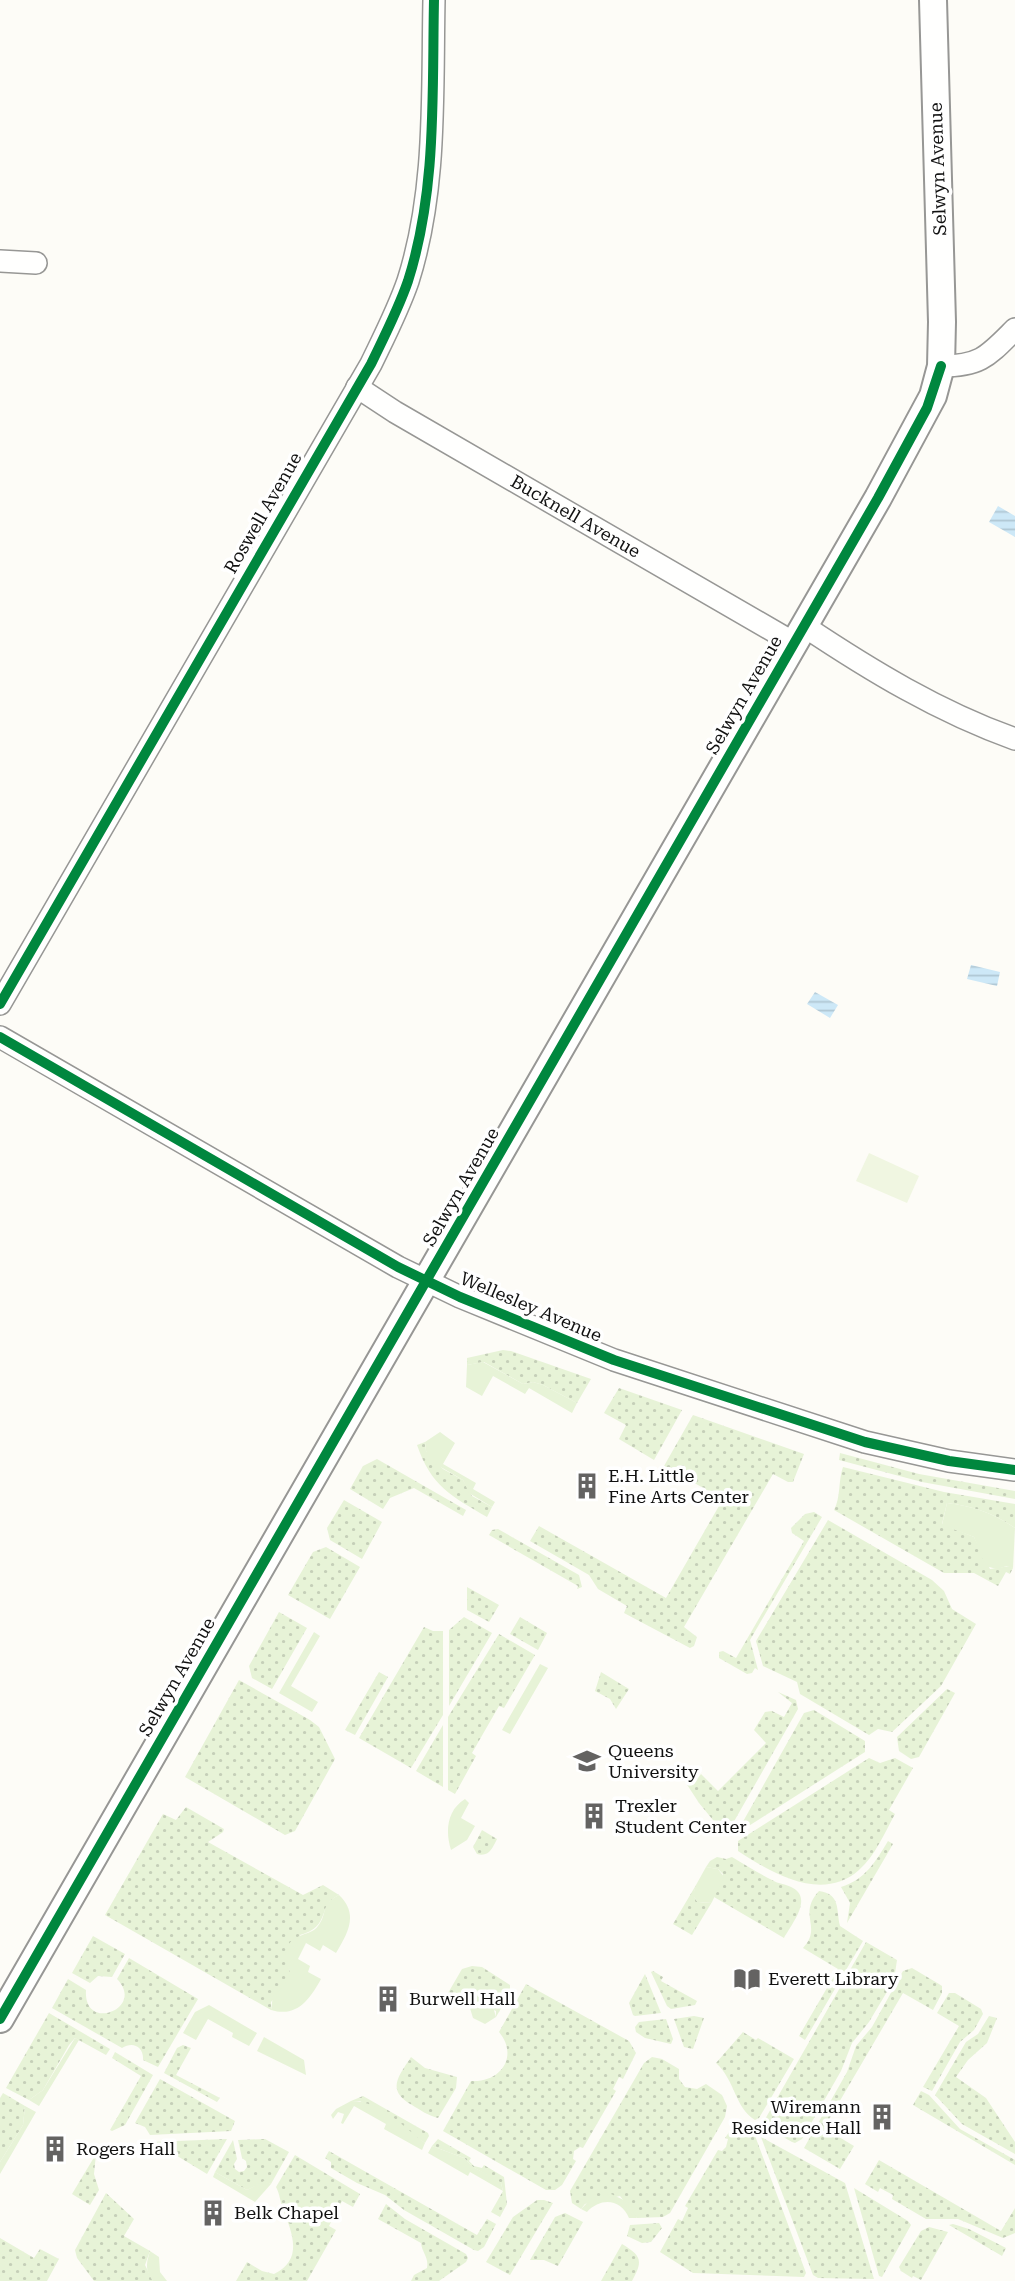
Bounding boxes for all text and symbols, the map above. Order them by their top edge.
street label: Selwyn Avenue [925,102,950,236]
street label: Roswell Avenue [219,448,306,577]
street label: Bucknell Avenue [507,470,644,562]
street label: Selwyn Avenue [701,632,786,758]
street label: Selwyn Avenue [418,1124,503,1250]
street label: Wellesley Avenue [457,1267,605,1346]
place label: E.H. Little Fine Arts Center [608,1465,749,1507]
building icon: E.H. Little Fine Arts Center [572,1471,602,1501]
street label: Selwyn Avenue [134,1614,219,1740]
place label: Queens University [608,1740,699,1782]
school or university icon: Queens University [572,1746,602,1776]
place label: Trexler Student Center [615,1795,747,1837]
building icon: Trexler Student Center [579,1801,609,1831]
library icon: Everett Library [732,1964,762,1994]
place label: Everett Library [768,1968,899,1989]
building icon: Burwell Hall [373,1984,403,2014]
place label: Burwell Hall [409,1988,516,2009]
place label: Wiremann Residence Hall [731,2096,861,2138]
building icon: Wiremann Residence Hall [867,2102,897,2132]
building icon: Rogers Hall [40,2134,70,2164]
place label: Rogers Hall [76,2138,175,2159]
building icon: Belk Chapel [198,2198,228,2228]
place label: Belk Chapel [234,2202,339,2223]

